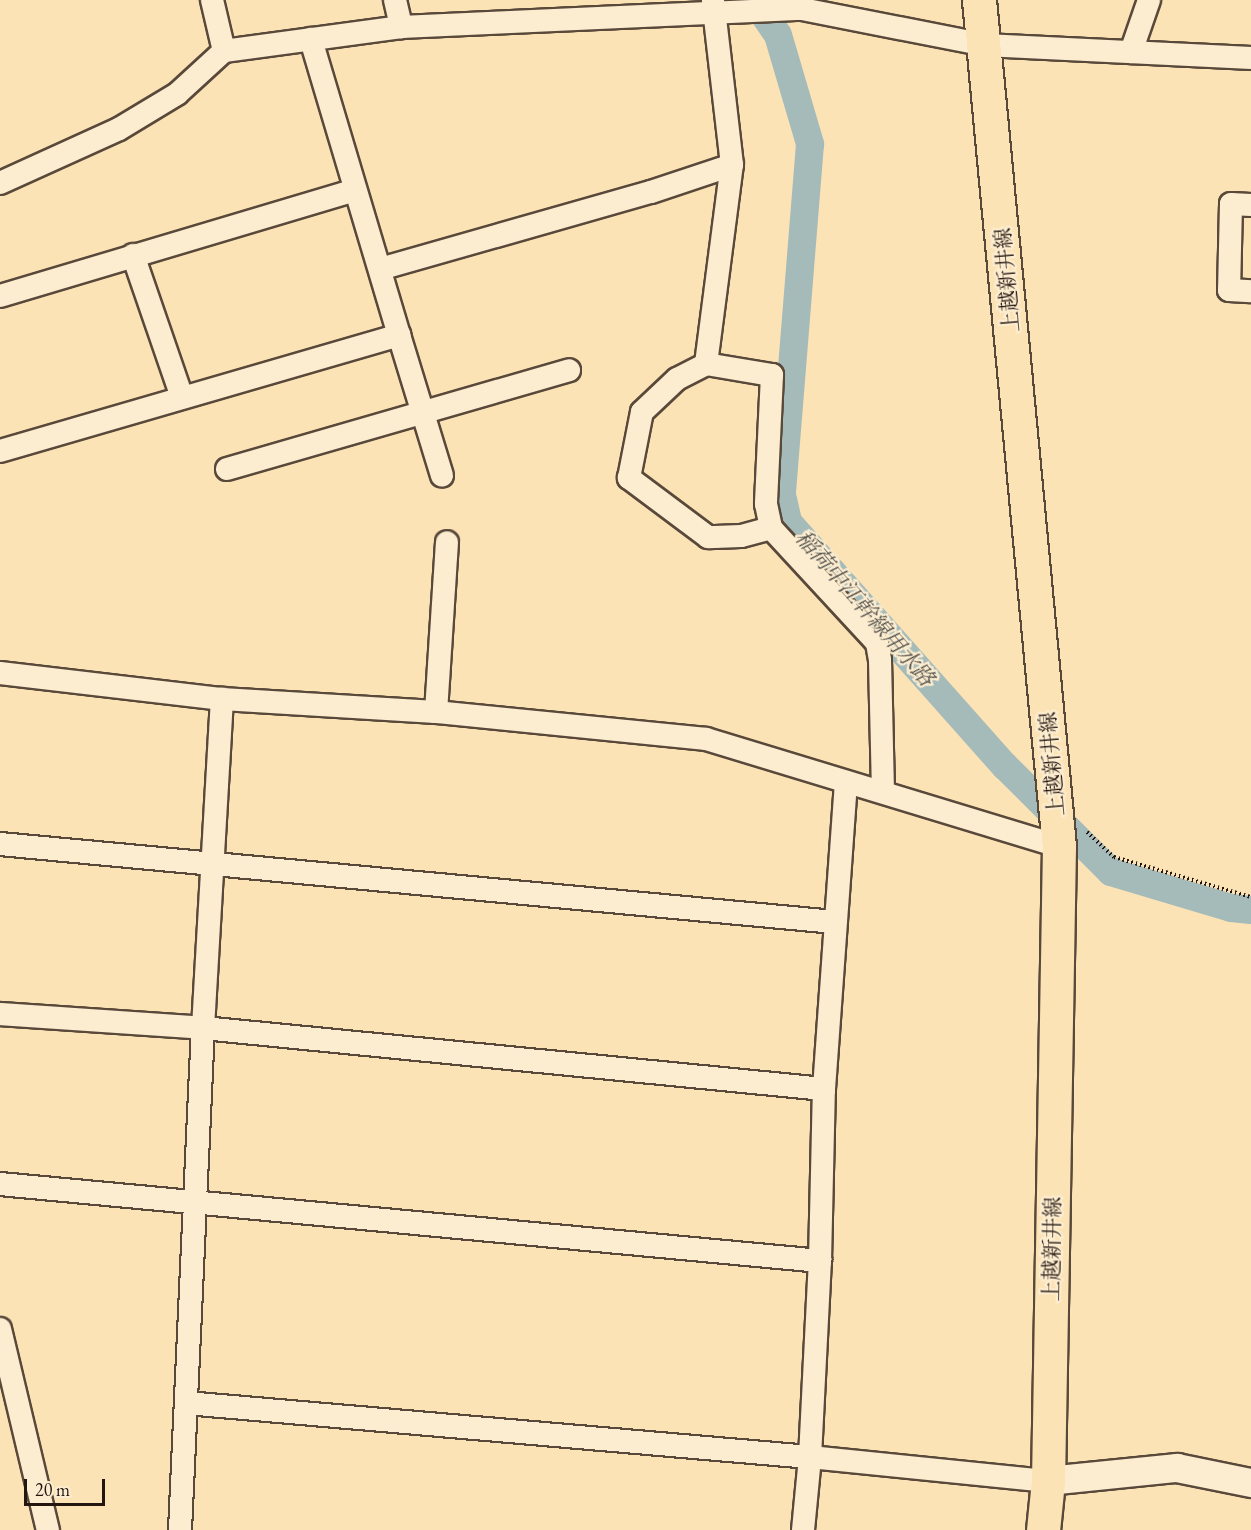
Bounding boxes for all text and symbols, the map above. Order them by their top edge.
street label: 上越新井線 [990,227,1024,333]
water label: 稲荷中江幹線用水路 [790,525,940,691]
street label: 上越新井線 [1035,711,1069,817]
street label: 上越新井線 [1038,1196,1066,1302]
scale bar [27,1467,108,1505]
text: 20 m [35,1478,70,1501]

